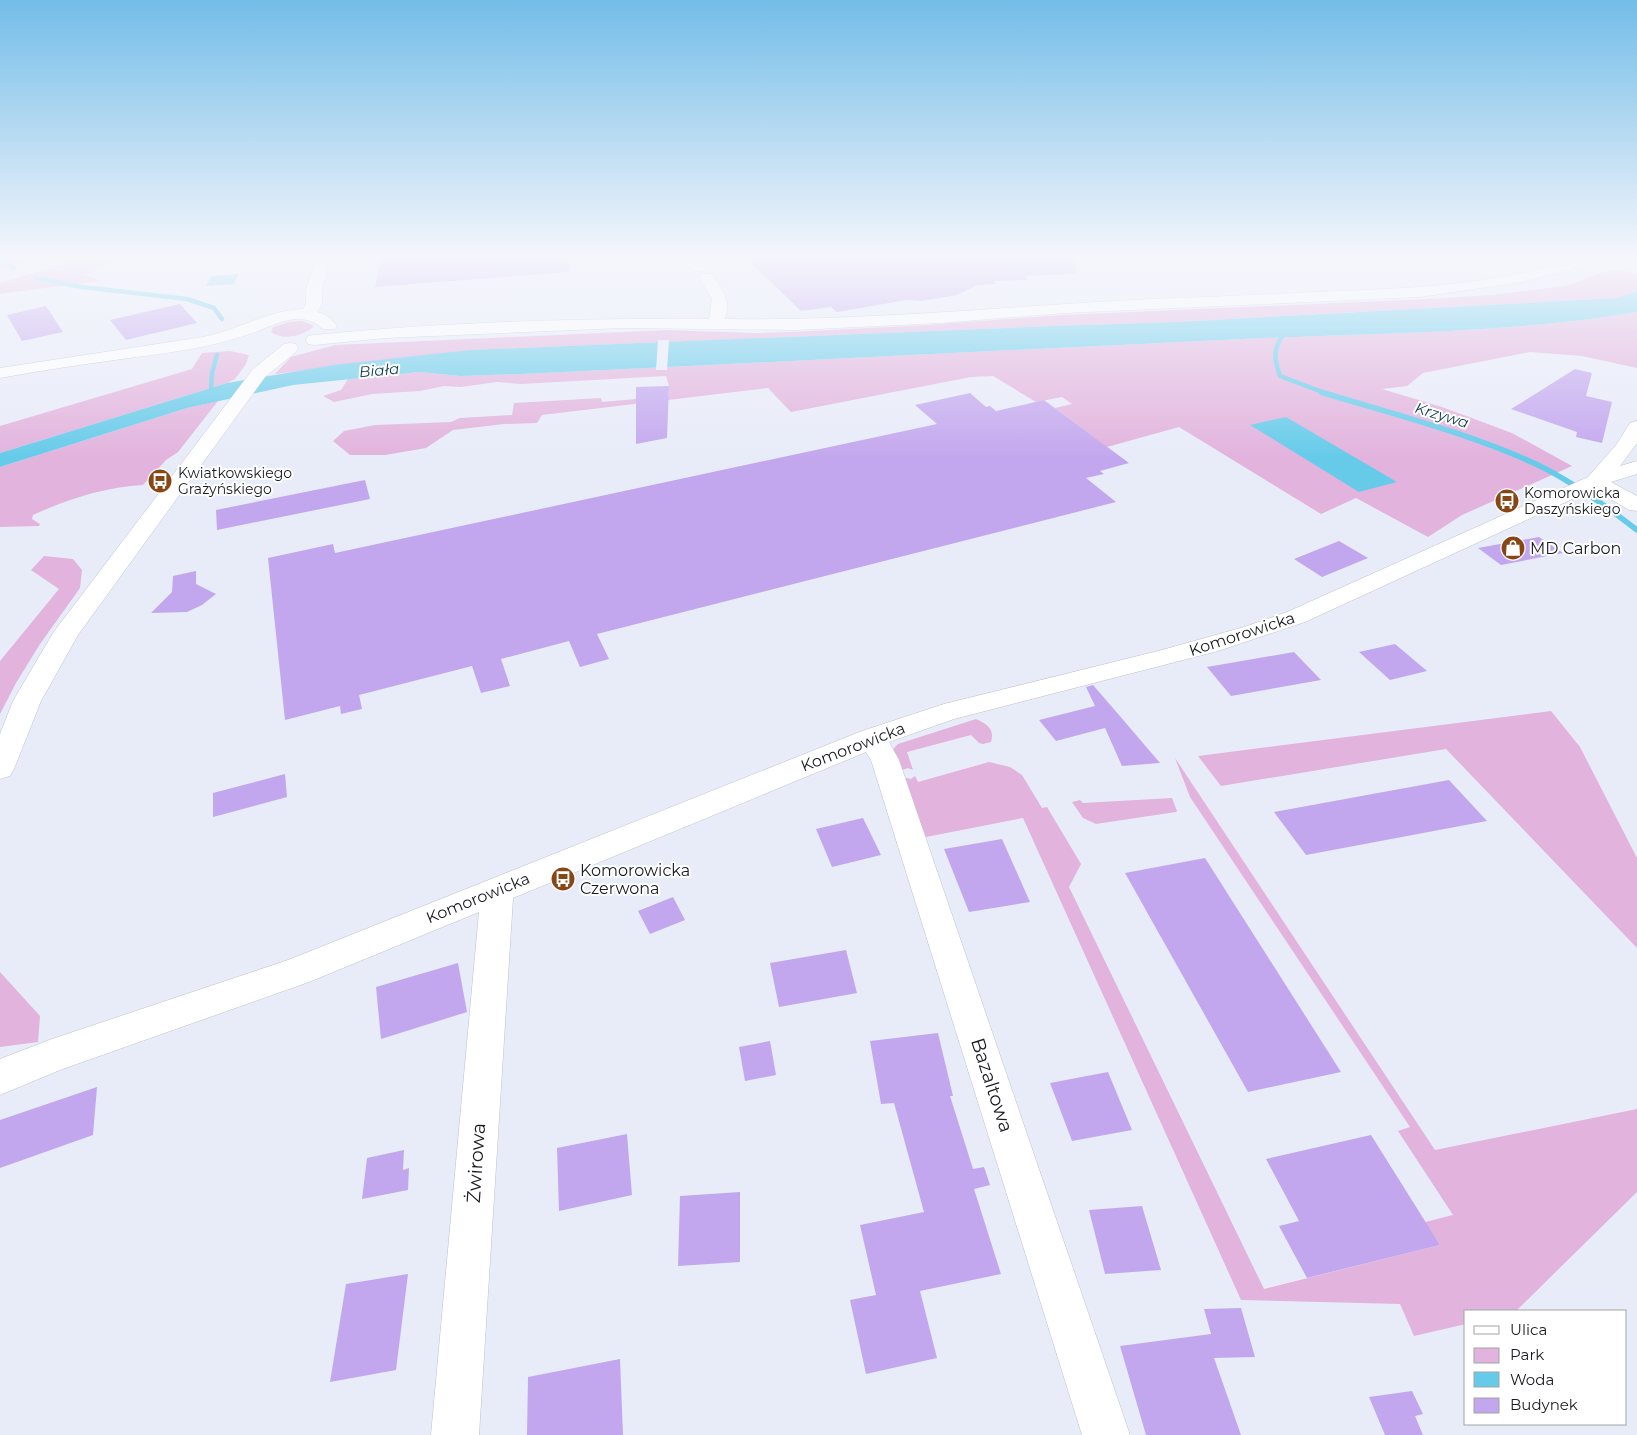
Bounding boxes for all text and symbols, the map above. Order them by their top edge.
water label: Biała [358,359,400,381]
water label: Krzywa [1413,398,1471,432]
place label: Kwiatkowskiego Grażyńskiego [178,464,292,498]
bus stop icon: Kwiatkowskiego Grażyńskiego [147,468,173,494]
place label: Komorowicka Daszyńskiego [1524,484,1621,518]
bus stop icon: Komorowicka Daszyńskiego [1494,488,1520,514]
shop icon: MD Carbon [1500,535,1526,561]
place label: MD Carbon [1530,539,1621,558]
street label: Komorowicka [1187,608,1297,660]
street label: Komorowicka [798,718,908,776]
place label: Komorowicka Czerwona [580,861,690,898]
bus stop icon: Komorowicka Czerwona [550,866,576,892]
street label: Komorowicka [423,869,533,927]
street label: Bazaltowa [966,1035,1018,1135]
street label: Żwirowa [462,1122,490,1204]
legend [1464,1310,1627,1425]
text: Ulica [1510,1320,1547,1339]
text: Park [1510,1345,1544,1364]
text: Woda [1510,1370,1554,1389]
text: Budynek [1510,1395,1578,1414]

